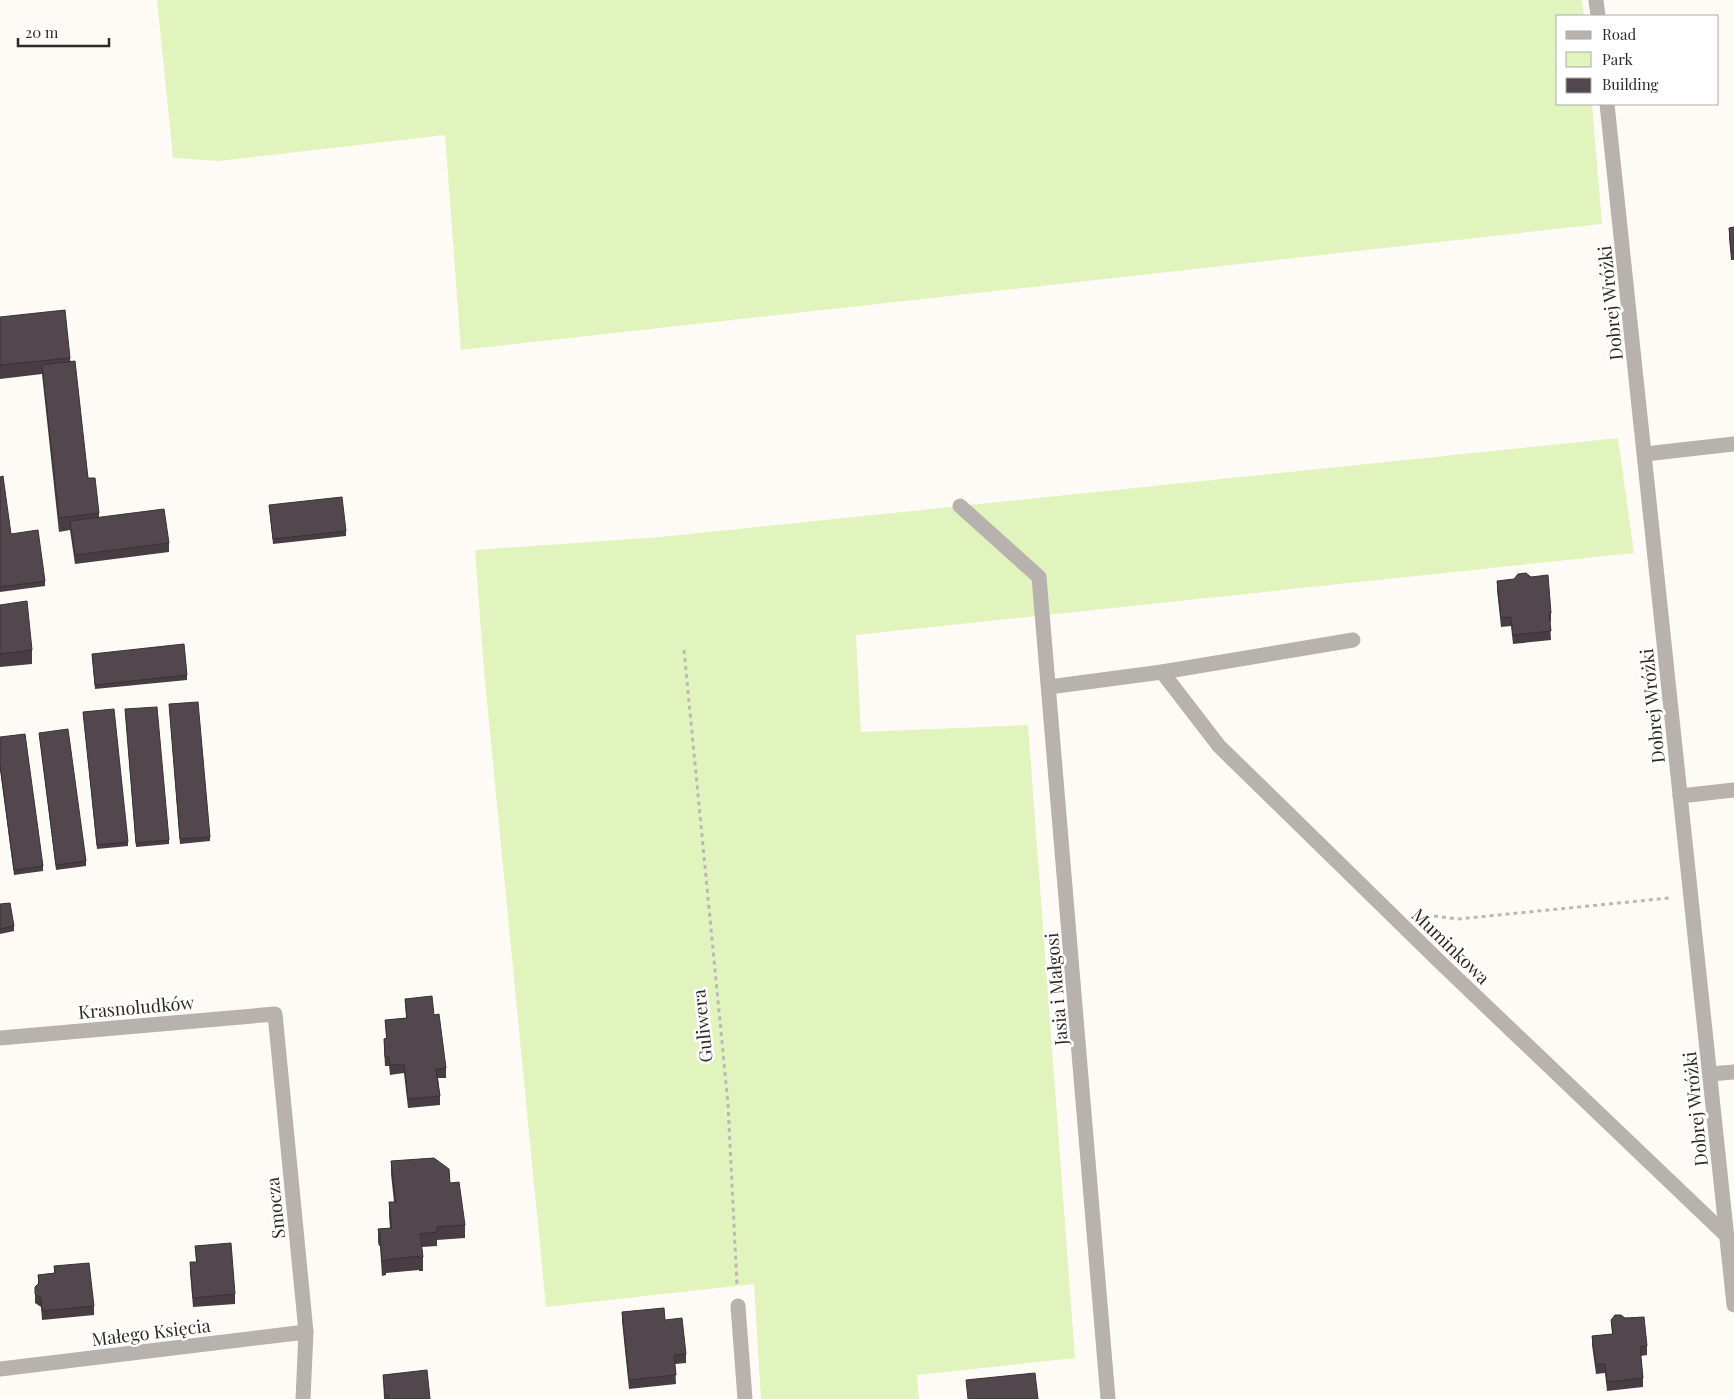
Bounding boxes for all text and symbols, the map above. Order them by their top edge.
scale bar [18,15,109,47]
legend [1556,15,1719,105]
text: 20 m [25,22,59,42]
text: Road [1602,24,1636,44]
text: Park [1602,49,1634,69]
text: Building [1602,74,1659,94]
street label: Dobrej Wróżki [1592,244,1628,362]
street label: Dobrej Wróżki [1634,647,1670,765]
street label: Muminkowa [1407,903,1495,989]
street label: Jasia i Małgosi [1039,932,1073,1047]
street label: Guliwera [686,988,718,1064]
street label: Krasnoludków [77,990,195,1024]
street label: Dobrej Wróżki [1677,1050,1713,1168]
street label: Smocza [260,1176,290,1240]
street label: Małego Księcia [90,1313,212,1351]

